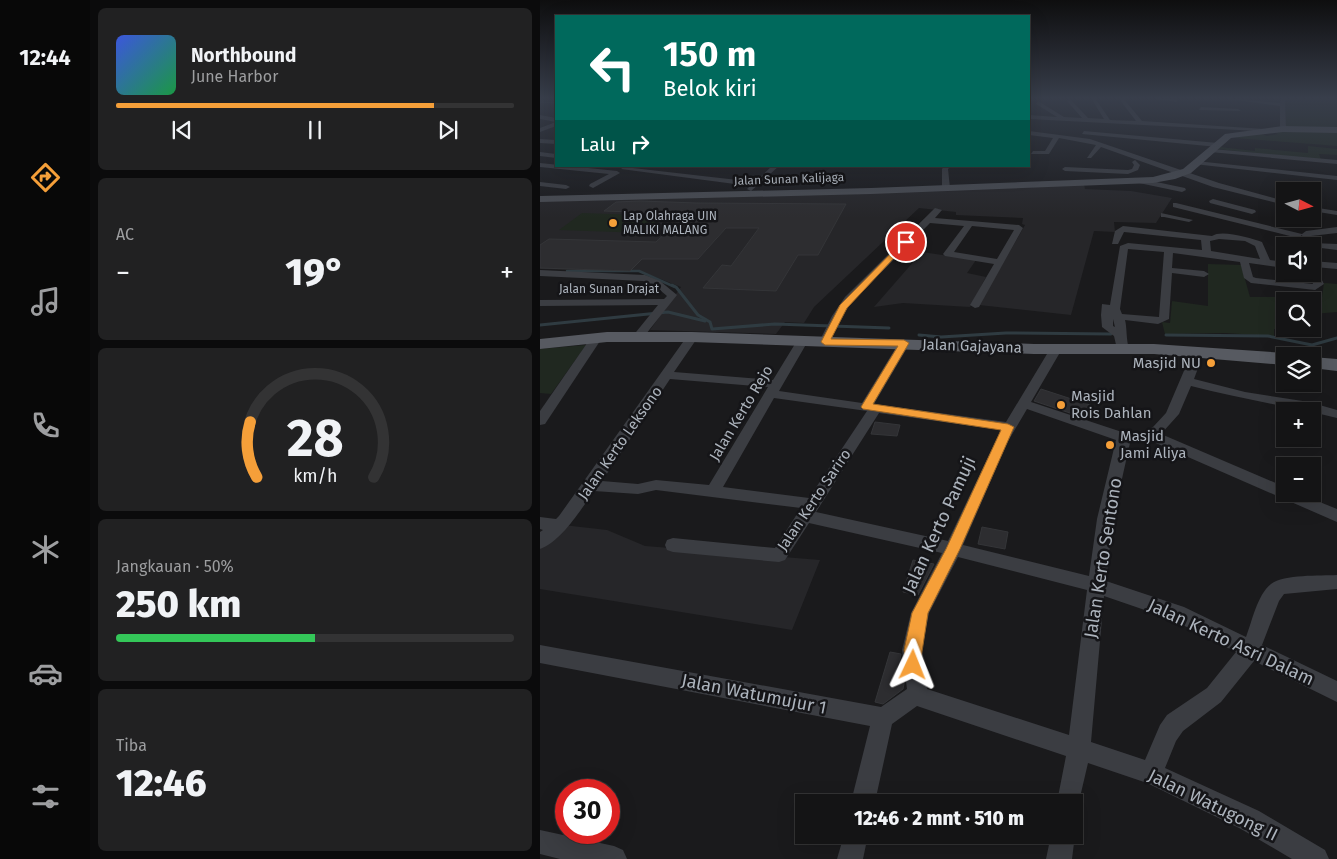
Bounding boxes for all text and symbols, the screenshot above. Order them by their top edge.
text: 150 m [663,33,756,75]
icon: left [580,35,645,100]
text: 12:44 [19,44,71,71]
text: Northbound [191,44,296,67]
text: June Harbor [191,67,278,86]
text: Belok kiri [663,75,757,102]
icon: previous [168,116,196,144]
icon: pause [301,116,329,144]
icon: next [434,116,462,144]
icon: right [626,130,654,158]
text: Lalu [580,133,616,156]
icon: directions [28,160,63,195]
street label: Jalan Sunan Kalijaga [734,170,844,188]
north arrow [1276,182,1321,228]
map controls [1276,182,1321,502]
place label: Lap Olahraga UIN MALIKI MALANG [623,209,717,237]
marker: Lap Olahraga UIN MALIKI MALANG [607,217,619,229]
pin [885,221,927,263]
text: AC [116,225,134,244]
icon: arrive [892,228,920,256]
button: sound [1276,237,1321,282]
text: 19° [285,249,345,295]
text: − [116,256,130,289]
text: + [500,256,514,289]
street label: Jalan Sunan Drajat [559,282,660,296]
icon: music [28,284,63,319]
button: search [1276,292,1321,337]
street label: Jalan Gajayana [922,335,1022,357]
button: layers [1276,347,1321,392]
place label: Masjid NU [1133,354,1201,372]
marker: Masjid NU [1205,357,1217,369]
street label: Jalan Kerto Rejo [705,362,777,464]
street label: Jalan Kerto Leksono [574,383,666,503]
place label: Masjid Rois Dahlan [1071,387,1152,422]
marker: Masjid Rois Dahlan [1055,399,1067,411]
button: + [1276,402,1321,447]
text: 28 [286,407,344,470]
icon: phone [28,408,63,443]
place label: Masjid Jami Aliya [1120,427,1186,462]
marker: Masjid Jami Aliya [1104,439,1116,451]
street label: Jalan Kerto Sariro [773,446,855,554]
street label: Jalan Kerto Pamuji [897,453,981,597]
button: − [1276,457,1321,502]
text: km/h [293,465,337,487]
street label: Jalan Kerto Sentono [1079,476,1127,640]
icon: climate [28,532,63,567]
text: Jangkauan · 50% [116,557,234,576]
text: 250 km [116,581,241,627]
street label: Jalan Kerto Asri Dalam [1144,594,1318,690]
position arrow [886,638,938,690]
icon: car [28,656,63,691]
street label: Jalan Watumujur 1 [680,669,828,719]
text: Tiba [116,736,147,755]
text: 12:46 [116,760,206,806]
street label: Jalan Watugong II [1145,764,1281,846]
icon: filters [28,779,63,814]
speed limit sign: 30 [555,779,620,844]
text: 12:46 · 2 mnt · 510 m [854,807,1024,830]

